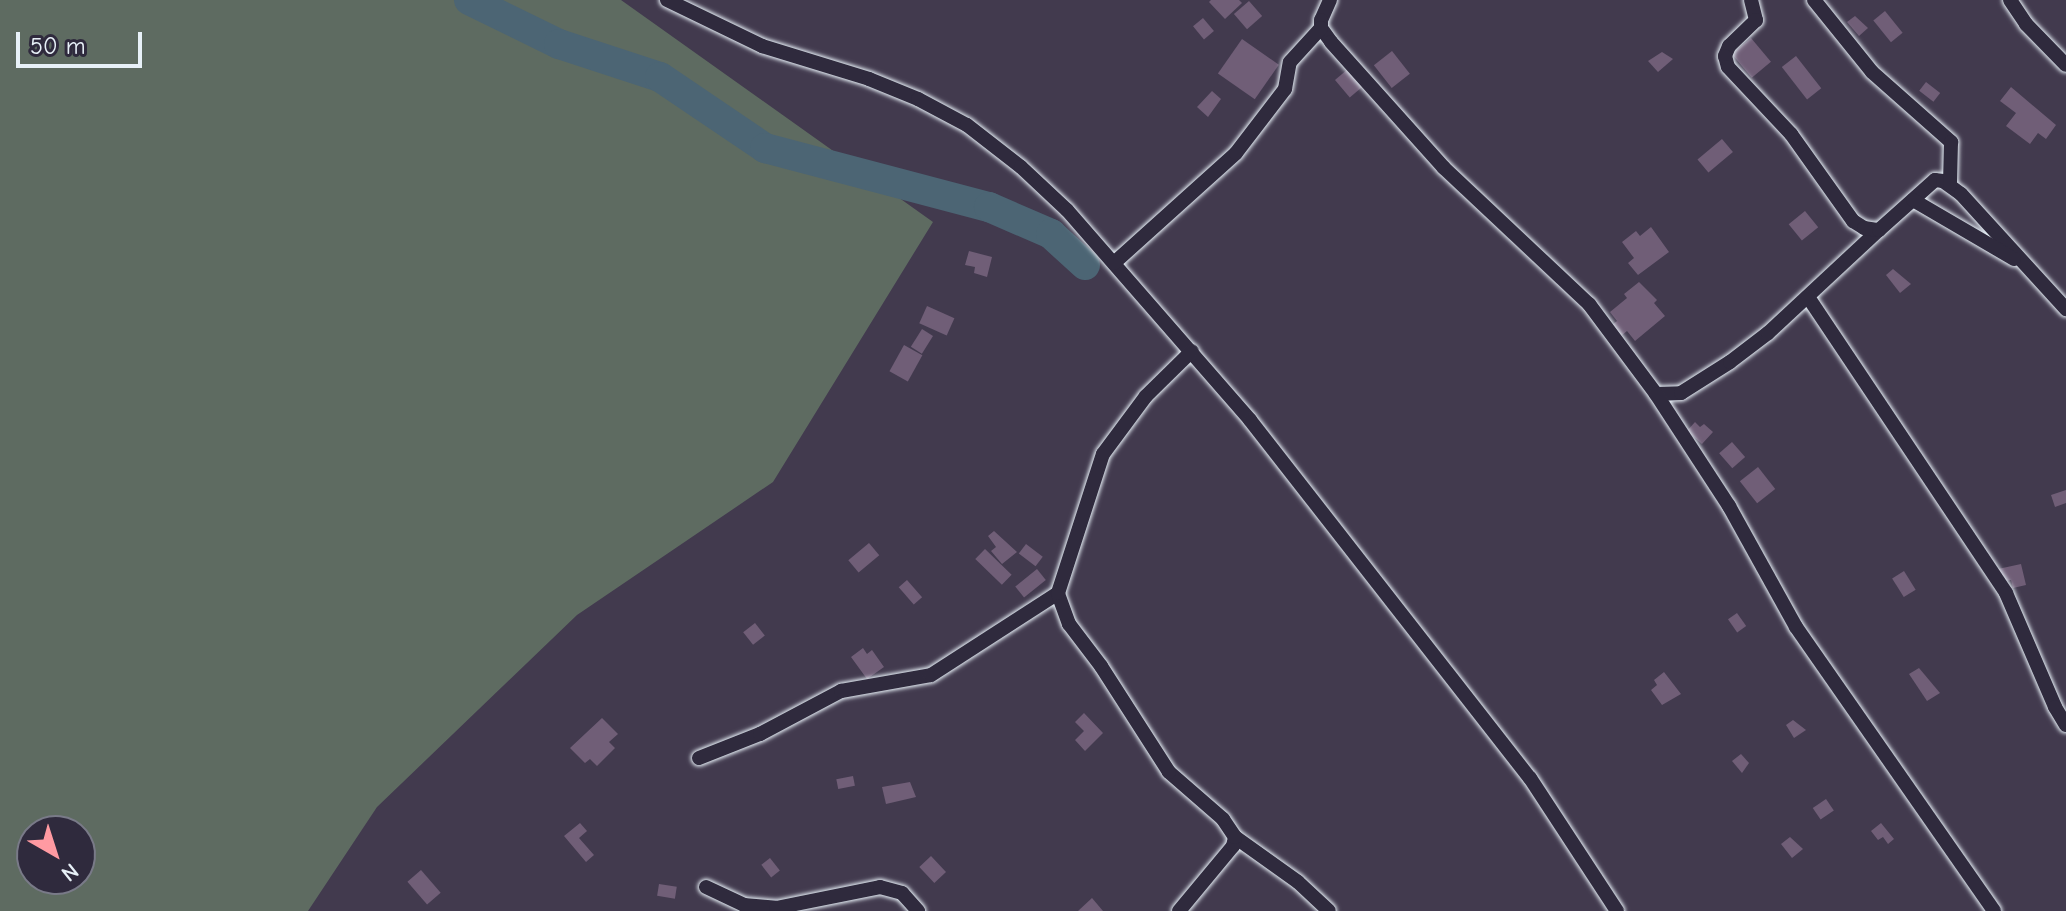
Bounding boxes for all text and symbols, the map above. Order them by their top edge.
scale bar [20,16,146,66]
text: 50 m [30,32,86,60]
north arrow [16,815,96,895]
text: N [56,857,84,887]

